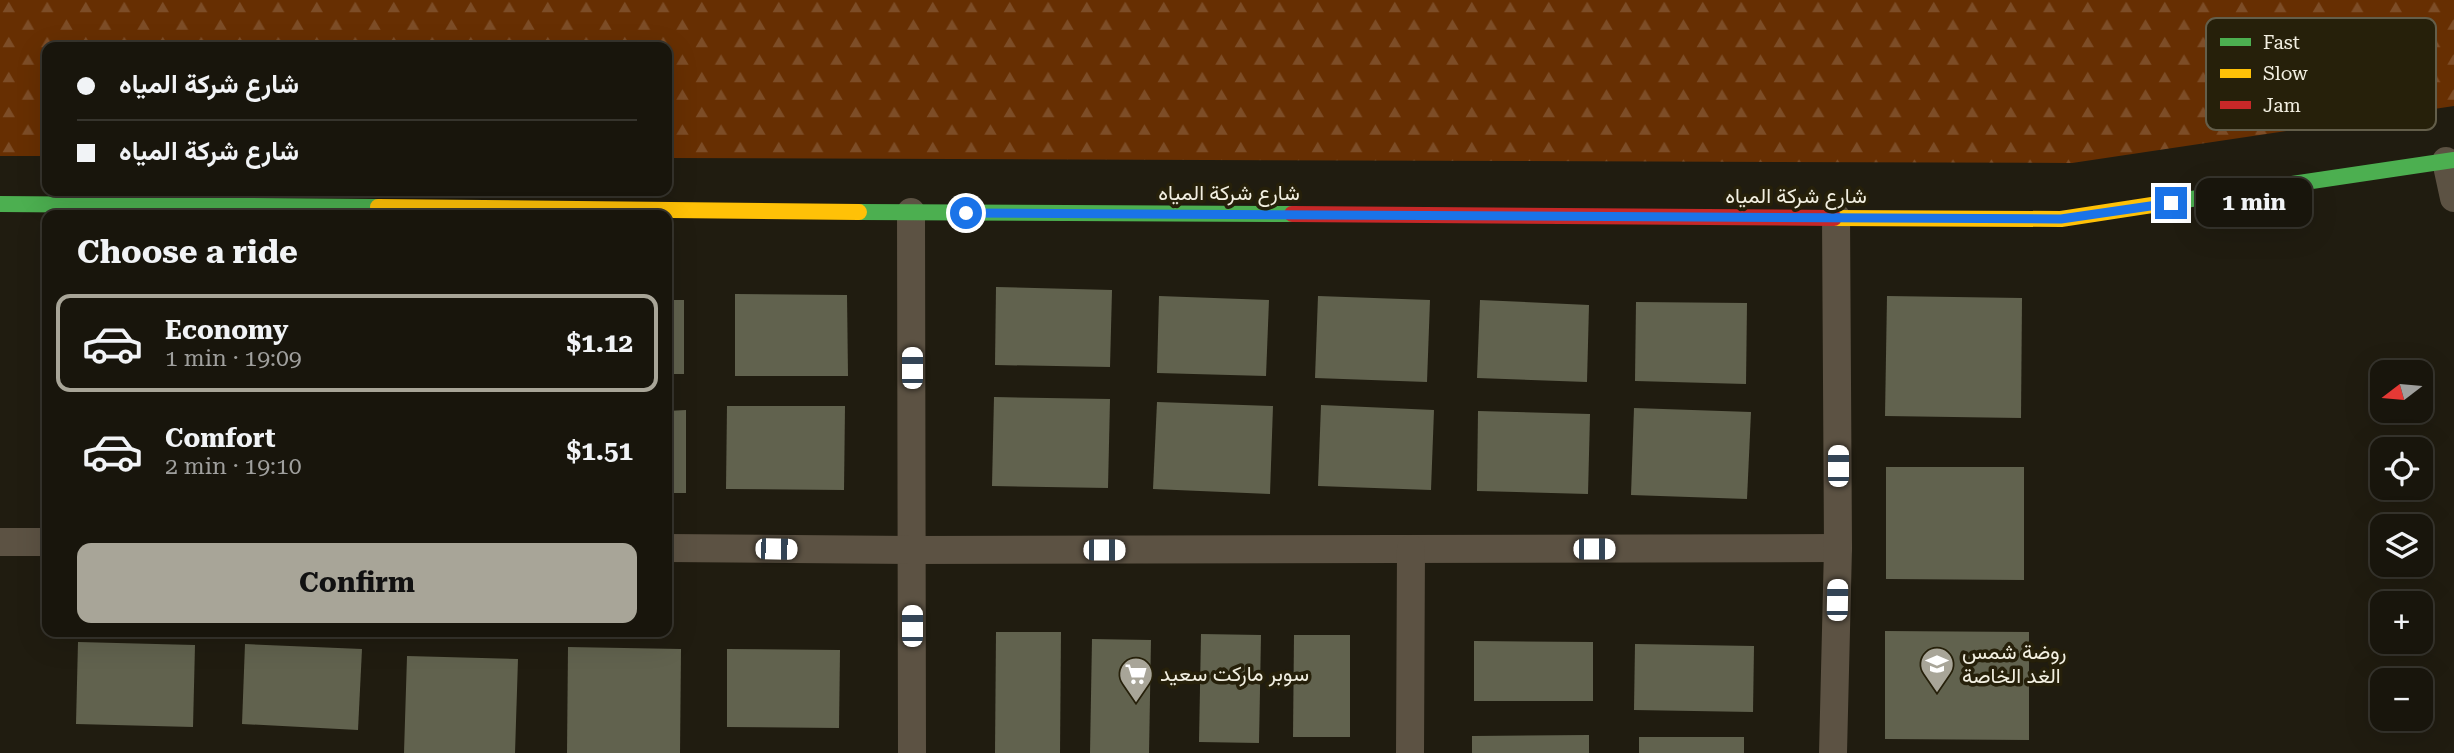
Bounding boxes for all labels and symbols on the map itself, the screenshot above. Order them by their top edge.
legend [2206,18,2436,130]
text: Fast [2263,31,2300,54]
text: Slow [2263,62,2308,85]
text: Jam [2263,94,2301,117]
callout: 1 min [2196,178,2311,228]
street label: شارع شركة المياه [1158,181,1300,207]
street label: شارع شركة المياه [1725,184,1867,210]
route end [2155,187,2187,219]
route start [950,197,982,229]
car [902,347,923,389]
north arrow [2370,360,2432,424]
car [1828,445,1849,487]
car [755,538,798,560]
car [1574,539,1616,560]
car [1084,540,1126,561]
car [1827,579,1848,621]
car [902,605,923,647]
place label: روضة شمس الغد الخاصة [1962,640,2067,688]
school or university icon: روضة شمس الغد الخاصة [1918,645,1956,694]
supermarket icon: سوبر ماركت سعيد [1117,655,1155,704]
place label: سوبر ماركت سعيد [1160,662,1309,687]

